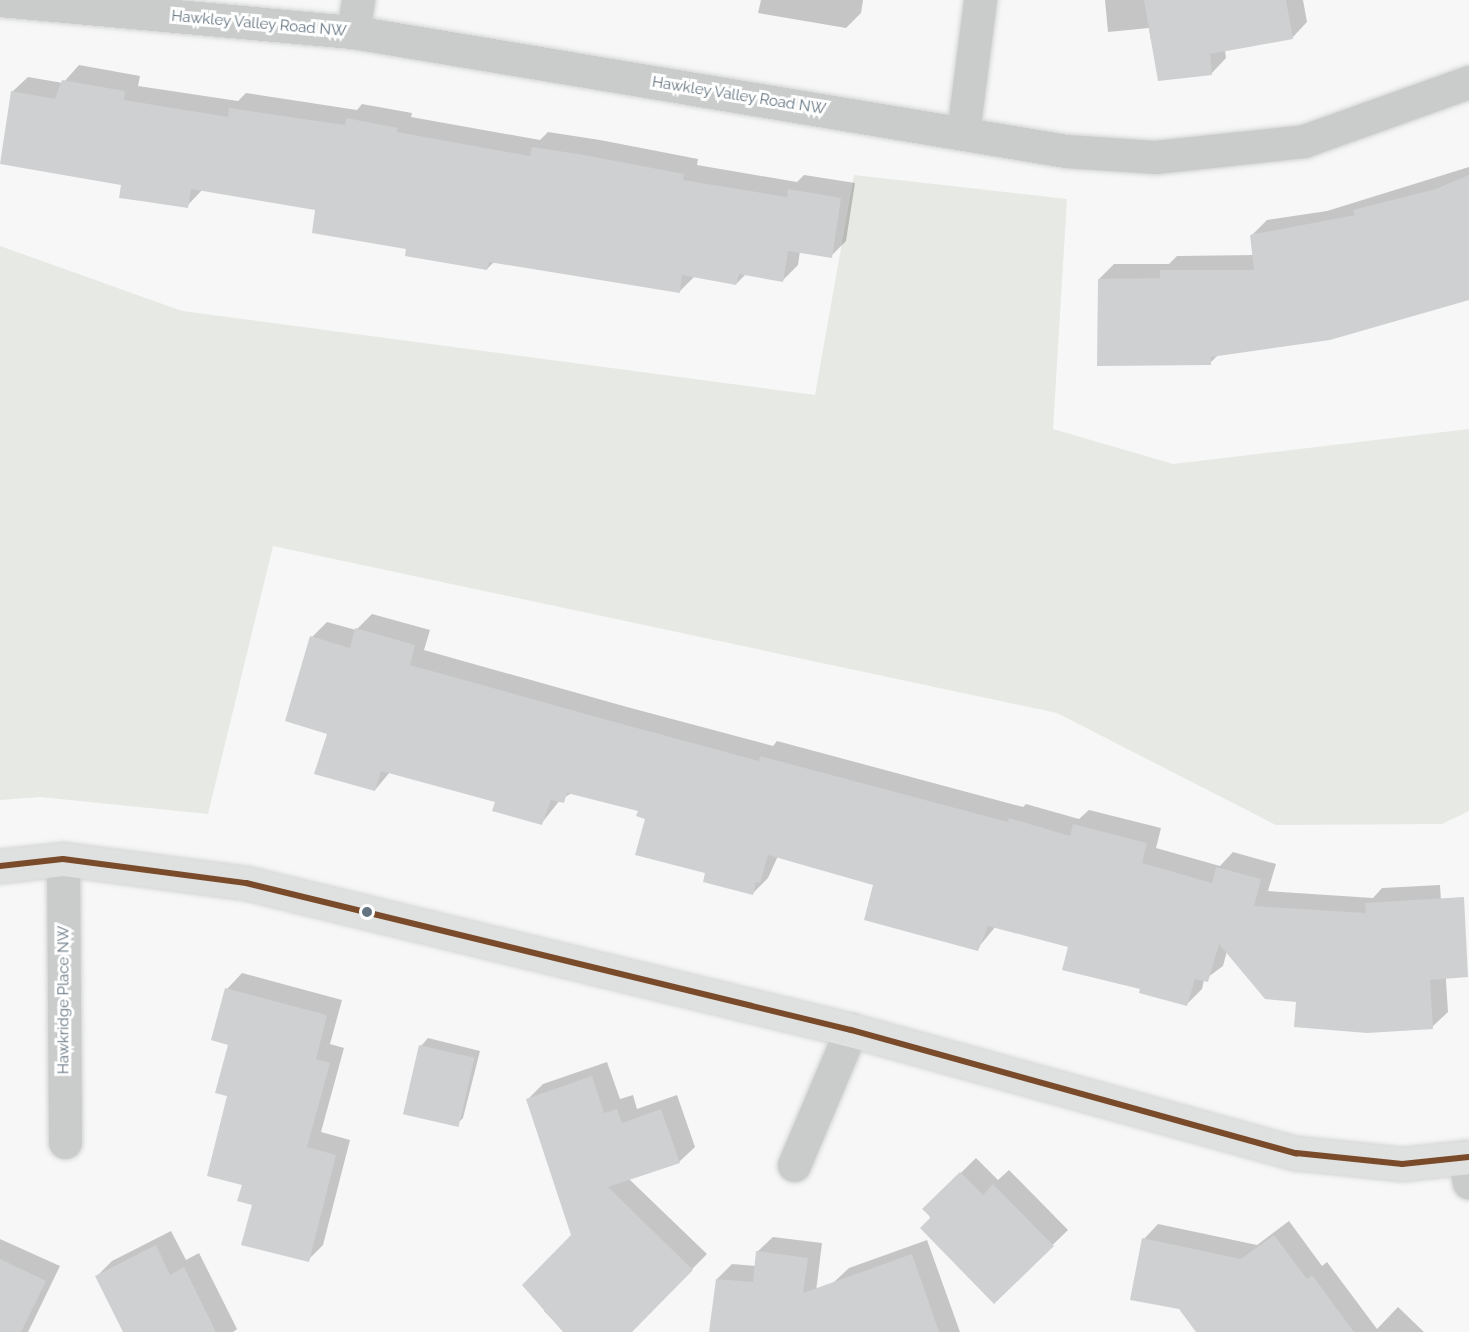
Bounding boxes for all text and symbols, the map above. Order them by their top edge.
street label: Hawkley Valley Road NW [170,7,348,41]
street label: Hawkley Valley Road NW [650,73,828,119]
unlabelled marker [361,906,373,918]
street label: Hawkridge Place NW [55,926,73,1074]

